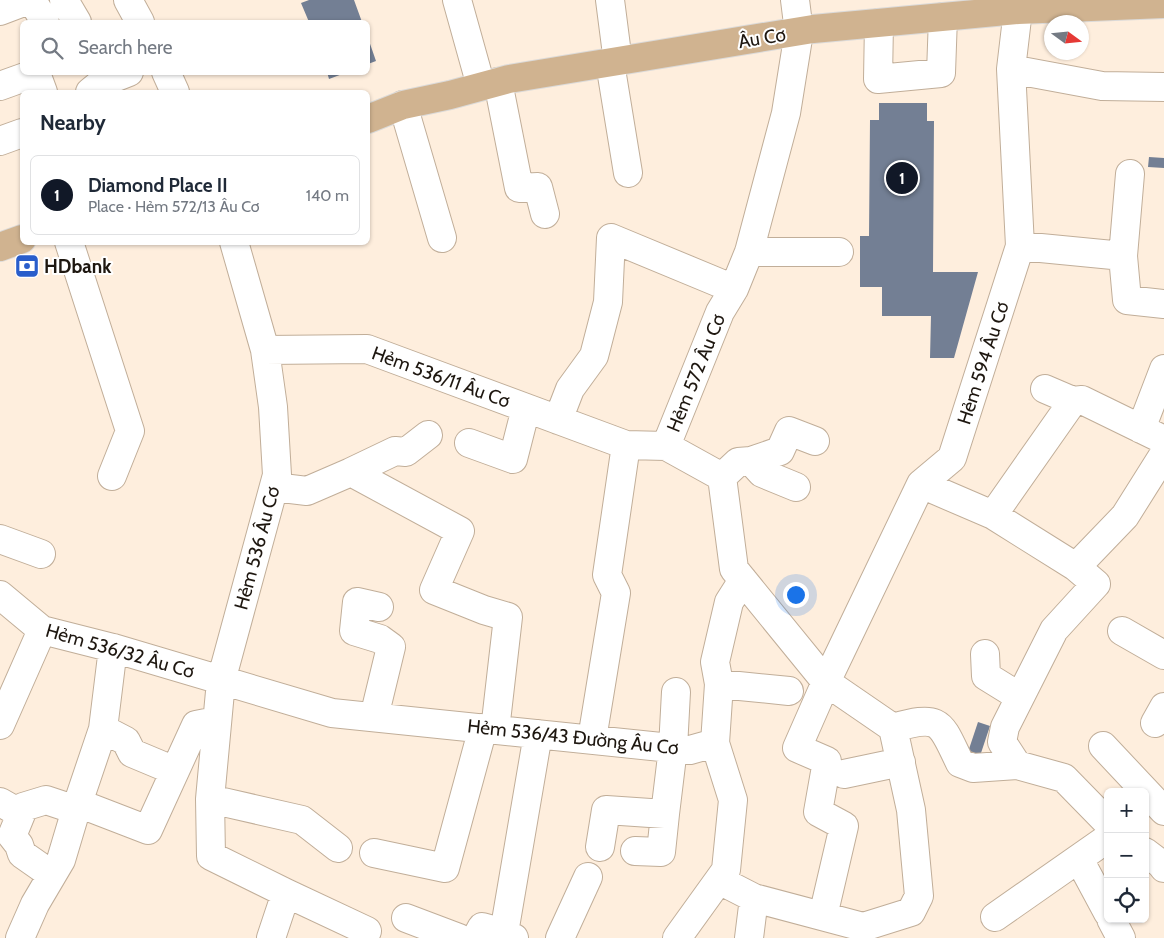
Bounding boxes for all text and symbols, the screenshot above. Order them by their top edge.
north arrow [1044,15,1089,60]
search box [20,20,370,75]
street label: Âu Cơ [737,22,787,53]
icon: search [38,34,66,62]
text: Search here [78,36,172,59]
text: Nearby [40,110,106,135]
pin: 1 [886,159,918,197]
text: Diamond Place II [88,174,228,197]
text: 1 [54,186,60,205]
text: 140 m [306,186,349,205]
text: Place · Hẻm 572/13 Âu Cơ [88,197,260,216]
bank icon: HDbank [14,253,40,279]
place label: HDbank [44,255,112,278]
street label: Hẻm 594 Âu Cơ [951,298,1014,427]
street label: Hẻm 572 Âu Cơ [661,310,730,435]
street label: Hẻm 536/11 Âu Cơ [369,340,514,413]
street label: Hẻm 536 Âu Cơ [228,483,285,612]
your location [783,582,809,608]
street label: Hẻm 536/32 Âu Cơ [43,618,197,683]
street label: Hẻm 536/43 Đường Âu Cơ [466,713,680,760]
map controls [1104,788,1149,923]
button: + [1104,788,1149,833]
button: − [1104,833,1149,878]
button: locate [1104,878,1149,923]

